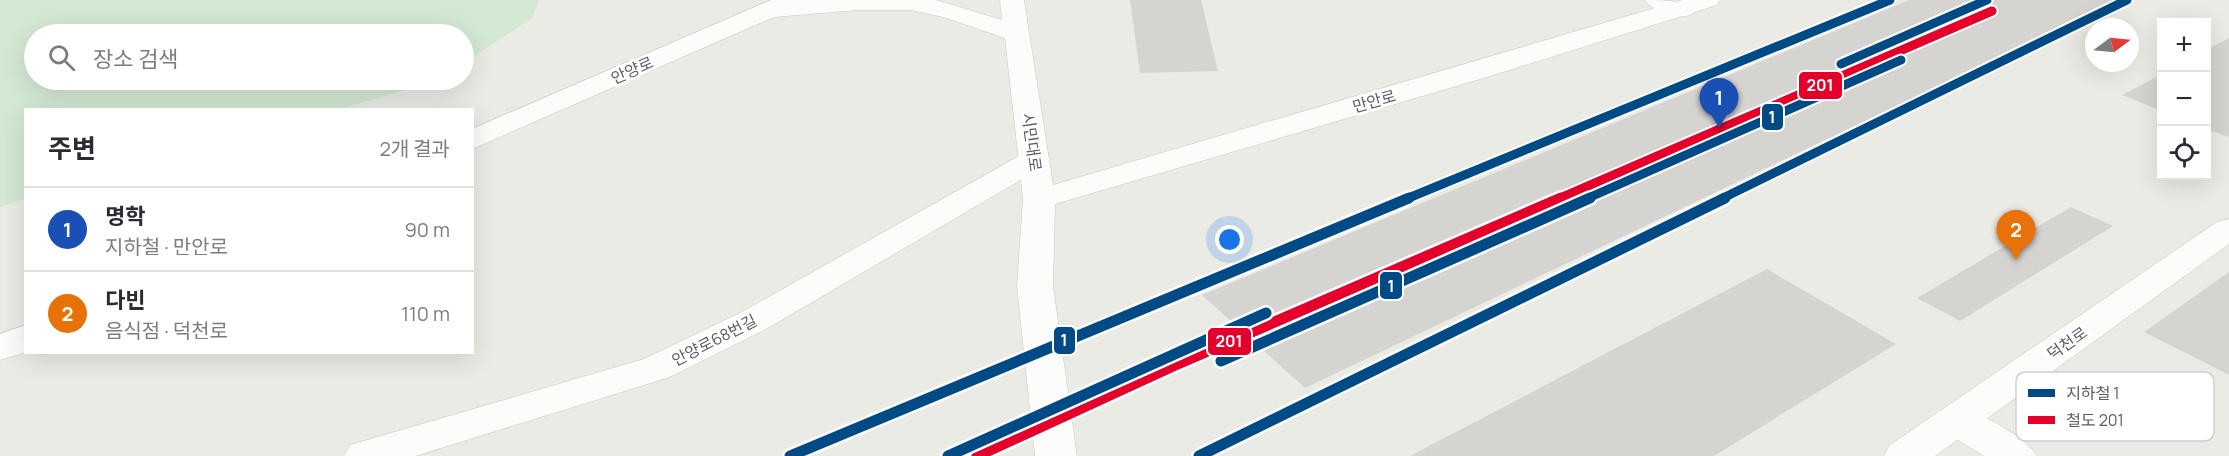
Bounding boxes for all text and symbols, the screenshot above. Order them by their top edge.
north arrow [2085,18,2139,72]
map controls [2157,18,2211,180]
button: + [2157,18,2211,72]
search box [24,24,474,90]
icon: search [45,41,78,74]
text: 장소 검색 [93,44,178,74]
street label: 안양로 [607,51,657,89]
line badge: 201 [1798,71,1843,100]
button: − [2157,72,2211,126]
text: 201 [1806,74,1834,96]
pin: 1 [1700,78,1738,128]
street label: 만안로 [1350,84,1399,118]
line badge: 1 [1761,103,1784,131]
text: 1 [1768,106,1776,128]
street label: 시민대로 [1017,111,1047,173]
button: locate [2157,126,2211,180]
text: 주변 [48,130,96,166]
text: 2개 결과 [379,135,450,162]
text: 명학 [105,201,145,231]
pin: 2 [1996,210,2036,260]
text: 1 [63,216,72,243]
text: 90 m [404,216,450,243]
your location [1215,225,1244,254]
text: 지하철 · 만안로 [105,233,228,260]
line badge: 1 [1379,271,1403,300]
text: 1 [1387,275,1395,297]
text: 다빈 [105,285,145,315]
text: 2 [62,300,73,327]
text: 110 m [401,300,450,327]
street label: 안양로68번길 [668,309,760,371]
text: 음식점 · 덕천로 [105,317,228,344]
street label: 덕천로 [2043,321,2092,365]
line badge: 1 [1053,326,1076,355]
line badge: 201 [1207,327,1252,356]
text: 1 [1060,329,1068,351]
text: 201 [1215,330,1243,352]
legend [2016,372,2214,441]
text: 지하철 1 [2066,382,2120,404]
text: 철도 201 [2066,409,2124,431]

